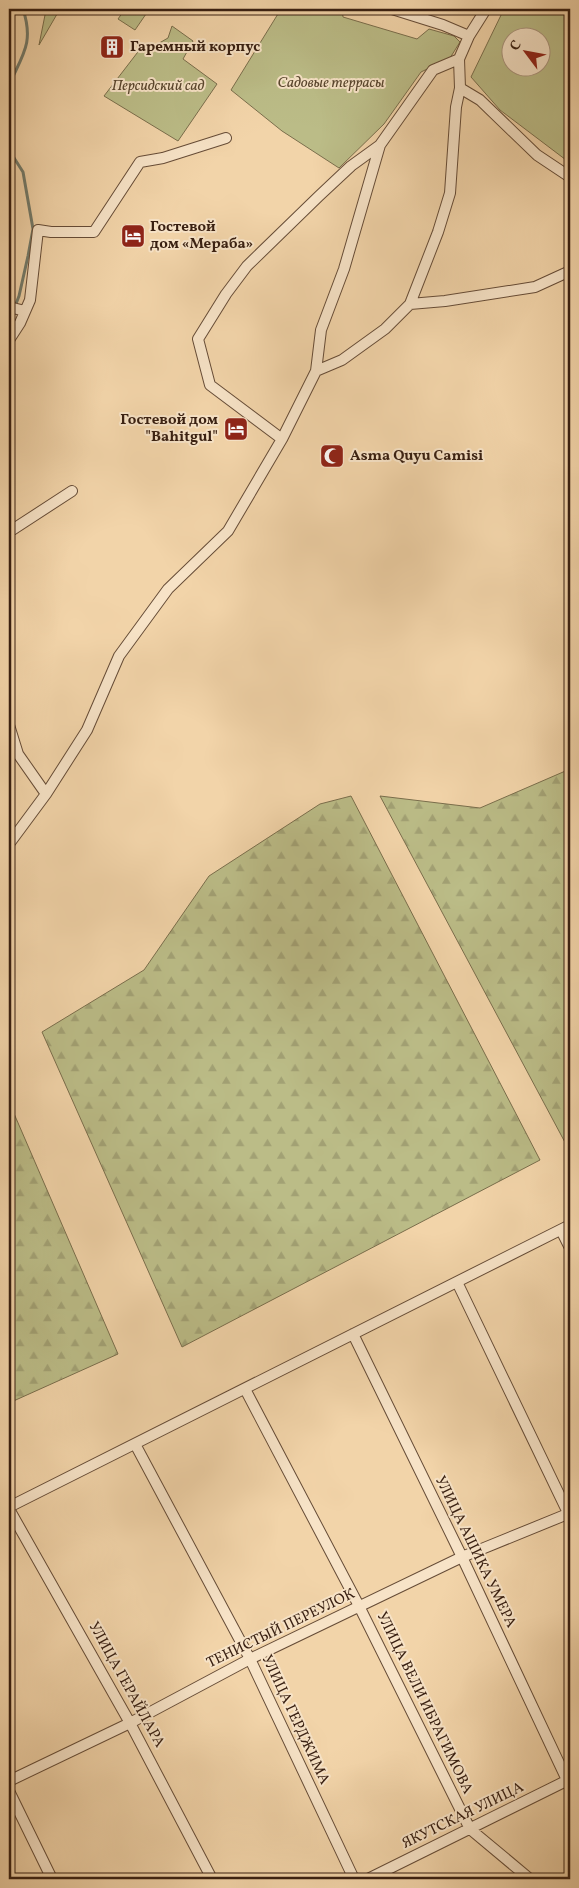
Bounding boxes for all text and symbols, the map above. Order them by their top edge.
north arrow [502,28,552,78]
building icon: Гаремный корпус [99,34,125,60]
place label: Гаремный корпус [130,37,260,58]
text: С [506,37,527,55]
park label: Садовые террасы [277,73,385,94]
park label: Персидский сад [112,76,205,97]
place label: Гостевой дом «Мераба» [150,217,253,255]
hotel icon: Гостевой дом «Мераба» [120,223,146,249]
place label: Гостевой дом "Bahitgul" [120,410,218,448]
hotel icon: Гостевой дом "Bahitgul" [223,416,249,442]
mosque icon: Asma Quyu Camisi [319,443,345,469]
place label: Asma Quyu Camisi [350,446,483,467]
street label: УЛИЦА АШИКА УМЕРА [429,1473,521,1632]
street label: ТЕНИСТЫЙ ПЕРЕУЛОК [203,1584,359,1674]
street label: УЛИЦА ВЕЛИ ИБРАГИМОВА [371,1608,478,1798]
street label: УЛИЦА ГЕРАЙЛАРА [83,1618,170,1752]
street label: УЛИЦА ГЕРДЖИМА [256,1652,334,1789]
street label: ЯКУТСКАЯ УЛИЦА [399,1777,528,1855]

